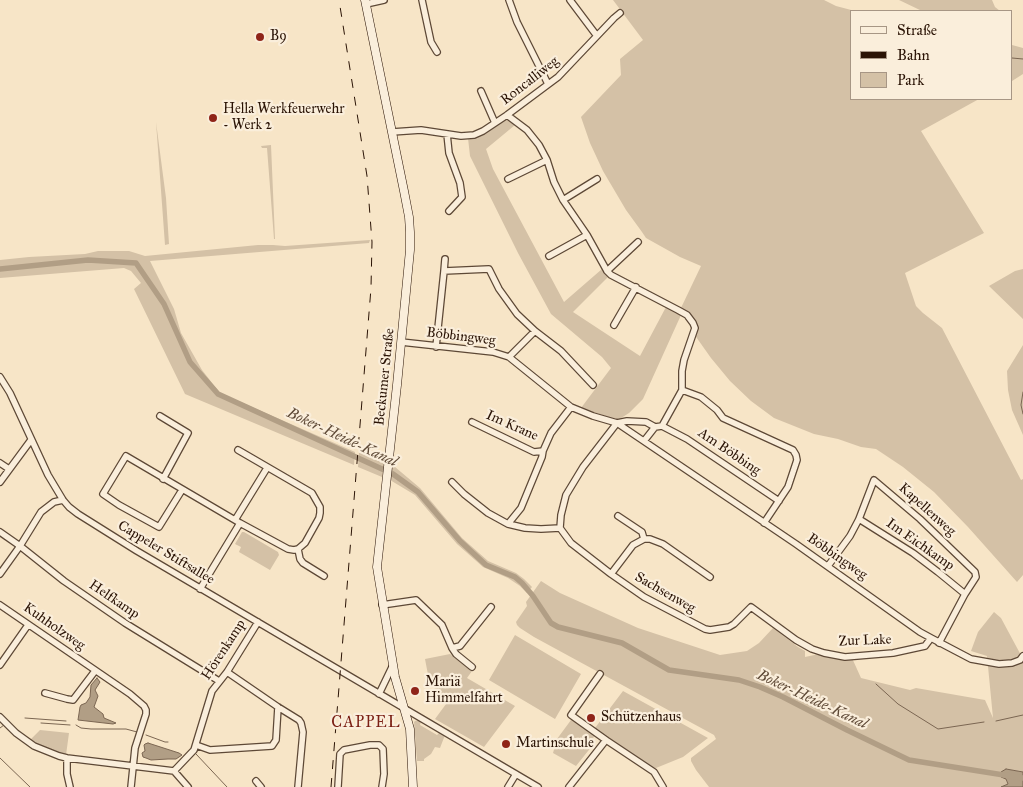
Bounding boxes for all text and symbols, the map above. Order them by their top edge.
legend [850,10,1013,100]
text: Straße [897,21,937,39]
place label: B9 [270,29,287,45]
marker: B9 [254,31,266,43]
text: Bahn [897,46,930,64]
street label: Roncalliweg [498,53,562,109]
text: Park [897,71,924,89]
place label: Hella Werkfeuerwehr - Werk 2 [223,102,344,134]
marker: Hella Werkfeuerwehr - Werk 2 [207,112,219,124]
street label: Böbbingweg [425,324,497,350]
street label: Beckumer Straße [372,327,398,427]
water label: Boker-Heide-Kanal [284,405,400,471]
street label: Im Krane [483,407,541,445]
street label: Am Böbbing [694,425,764,479]
street label: Kapellenweg [895,480,959,540]
street label: Im Eichkamp [883,515,957,575]
street label: Cappeler Stiftsallee [115,518,217,588]
street label: Böbbingweg [804,530,870,584]
street label: Sachsenweg [632,569,698,617]
street label: Helfkamp [85,577,143,623]
street label: Kuhholzweg [20,600,88,654]
street label: Hörenkamp [198,617,250,683]
street label: Zur Lake [838,632,892,650]
water label: Boker-Heide-Kanal [754,667,870,733]
place label: Mariä Himmelfahrt [425,675,503,708]
marker: Mariä Himmelfahrt [409,685,421,697]
place label: Schützenhaus [601,710,681,726]
marker: Schützenhaus [585,712,597,724]
district label: CAPPEL [331,713,401,733]
place label: Martinschule [516,736,594,752]
marker: Martinschule [500,738,512,750]

